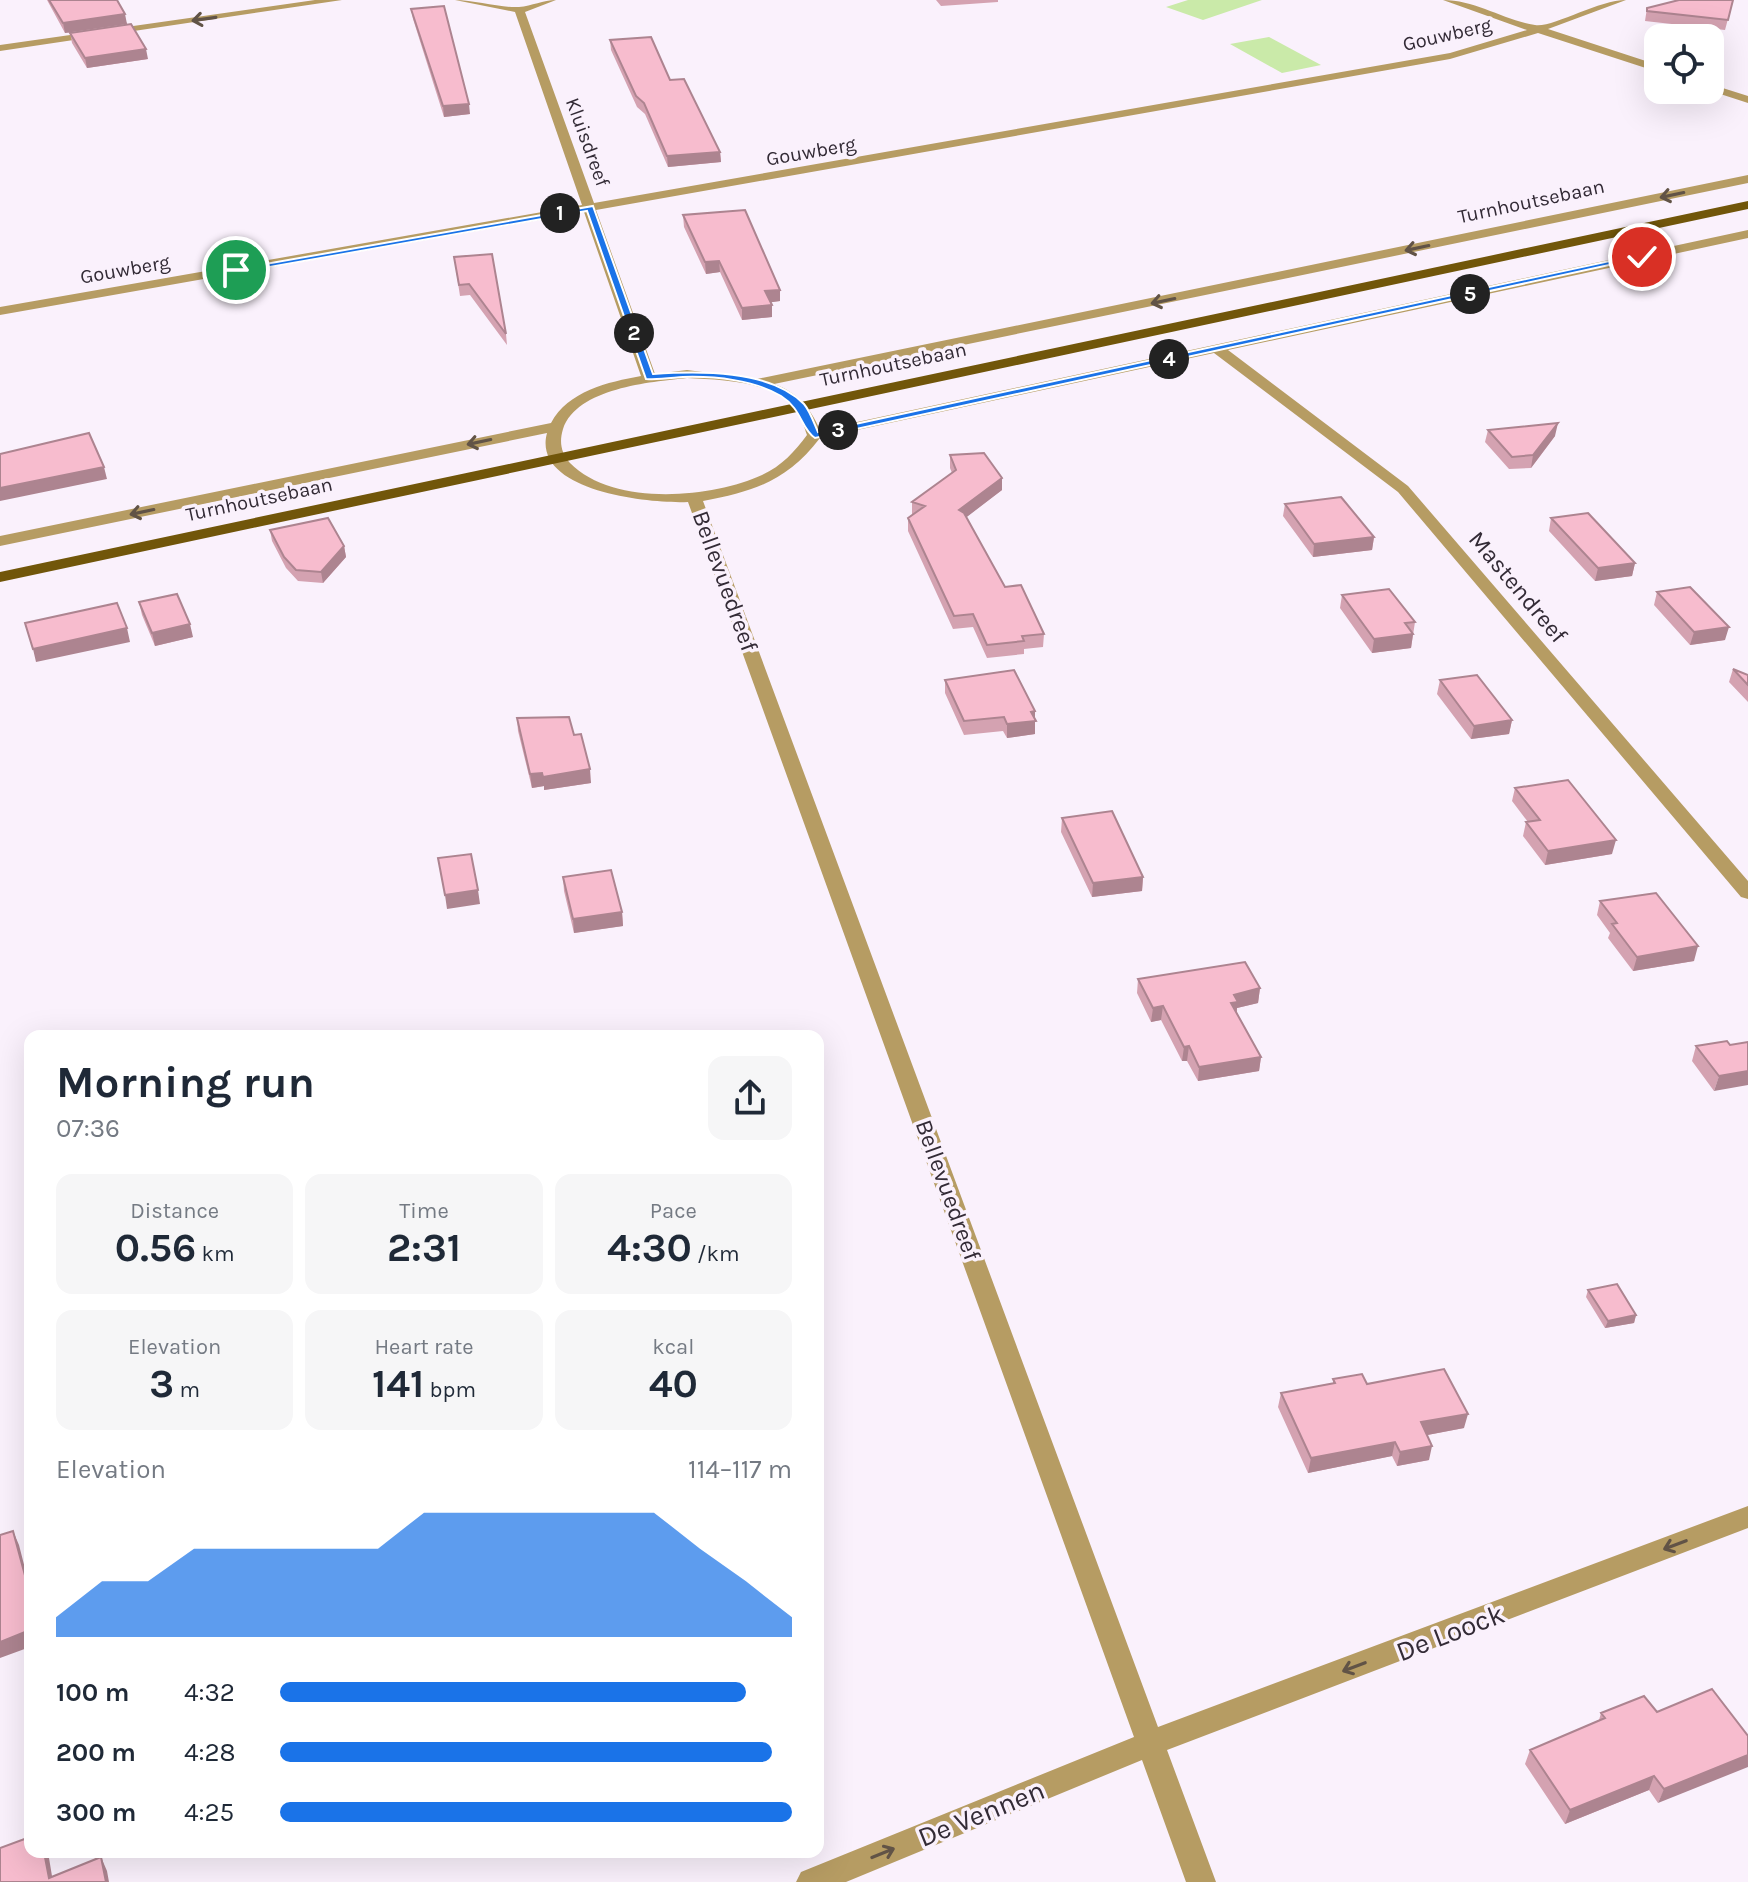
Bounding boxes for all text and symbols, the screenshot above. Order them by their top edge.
one-way arrow [192,12,217,27]
street label: Gouwberg [1400,13,1494,56]
map controls [1644,24,1724,104]
button: locate [1644,24,1724,104]
street label: Kluisdreef [561,95,614,190]
street label: Gouwberg [764,132,858,171]
street label: Turnhoutsebaan [1456,175,1607,228]
one-way arrow [1659,188,1685,203]
pin: 1 [540,193,580,233]
text: 1 [556,200,564,226]
pin [1608,223,1676,291]
icon: check [1620,235,1664,279]
pin [202,236,270,304]
one-way arrow [1405,241,1430,256]
icon: arrive [214,248,258,292]
street label: Gouwberg [78,250,172,289]
pin: 5 [1450,274,1490,314]
text: 5 [1464,281,1476,307]
one-way arrow [1150,294,1176,309]
pin: 2 [614,313,654,353]
text: 2 [627,320,641,346]
street label: Turnhoutsebaan [818,338,969,391]
pin: 4 [1149,339,1189,379]
text: 4 [1162,346,1176,372]
pin: 3 [818,410,858,450]
text: 3 [831,417,845,443]
one-way arrow [467,436,492,451]
street label: Turnhoutsebaan [184,473,335,526]
one-way arrow [130,505,155,520]
street label: Bellevuedreef [687,507,764,656]
street label: Mastendreef [1463,525,1573,649]
button: share [708,1056,792,1140]
text: Morning run [56,1057,315,1108]
text: 07:36 [56,1113,120,1144]
street label: Bellevuedreef [910,1116,987,1265]
text: Distance [130,1198,219,1224]
text: Time [399,1198,449,1224]
text: Pace [650,1198,697,1224]
text: 0.56 [115,1224,196,1271]
text: 2:31 [387,1224,461,1271]
text: 4:30 [607,1224,692,1271]
text: km [196,1241,235,1267]
text: /km [692,1241,740,1267]
text: Elevation [128,1334,221,1360]
text: Heart rate [374,1334,474,1360]
text: kcal [652,1334,694,1360]
text: 3 [149,1360,174,1407]
text: 141 [372,1360,424,1407]
text: 40 [649,1360,698,1407]
text: m [174,1377,200,1403]
text: bpm [424,1377,476,1403]
text: Elevation [56,1454,166,1485]
text: 114–117 m [688,1454,792,1485]
one-way arrow [1663,1539,1688,1553]
street label: De Loock [1391,1597,1509,1668]
one-way arrow [1342,1661,1367,1676]
text: 100 m [56,1677,129,1708]
text: 4:32 [184,1677,235,1708]
text: 200 m [56,1737,136,1768]
text: 4:28 [184,1737,236,1768]
street label: De Vennen [913,1773,1049,1854]
text: 300 m [56,1797,136,1828]
text: 4:25 [184,1797,234,1828]
one-way arrow [870,1844,895,1859]

